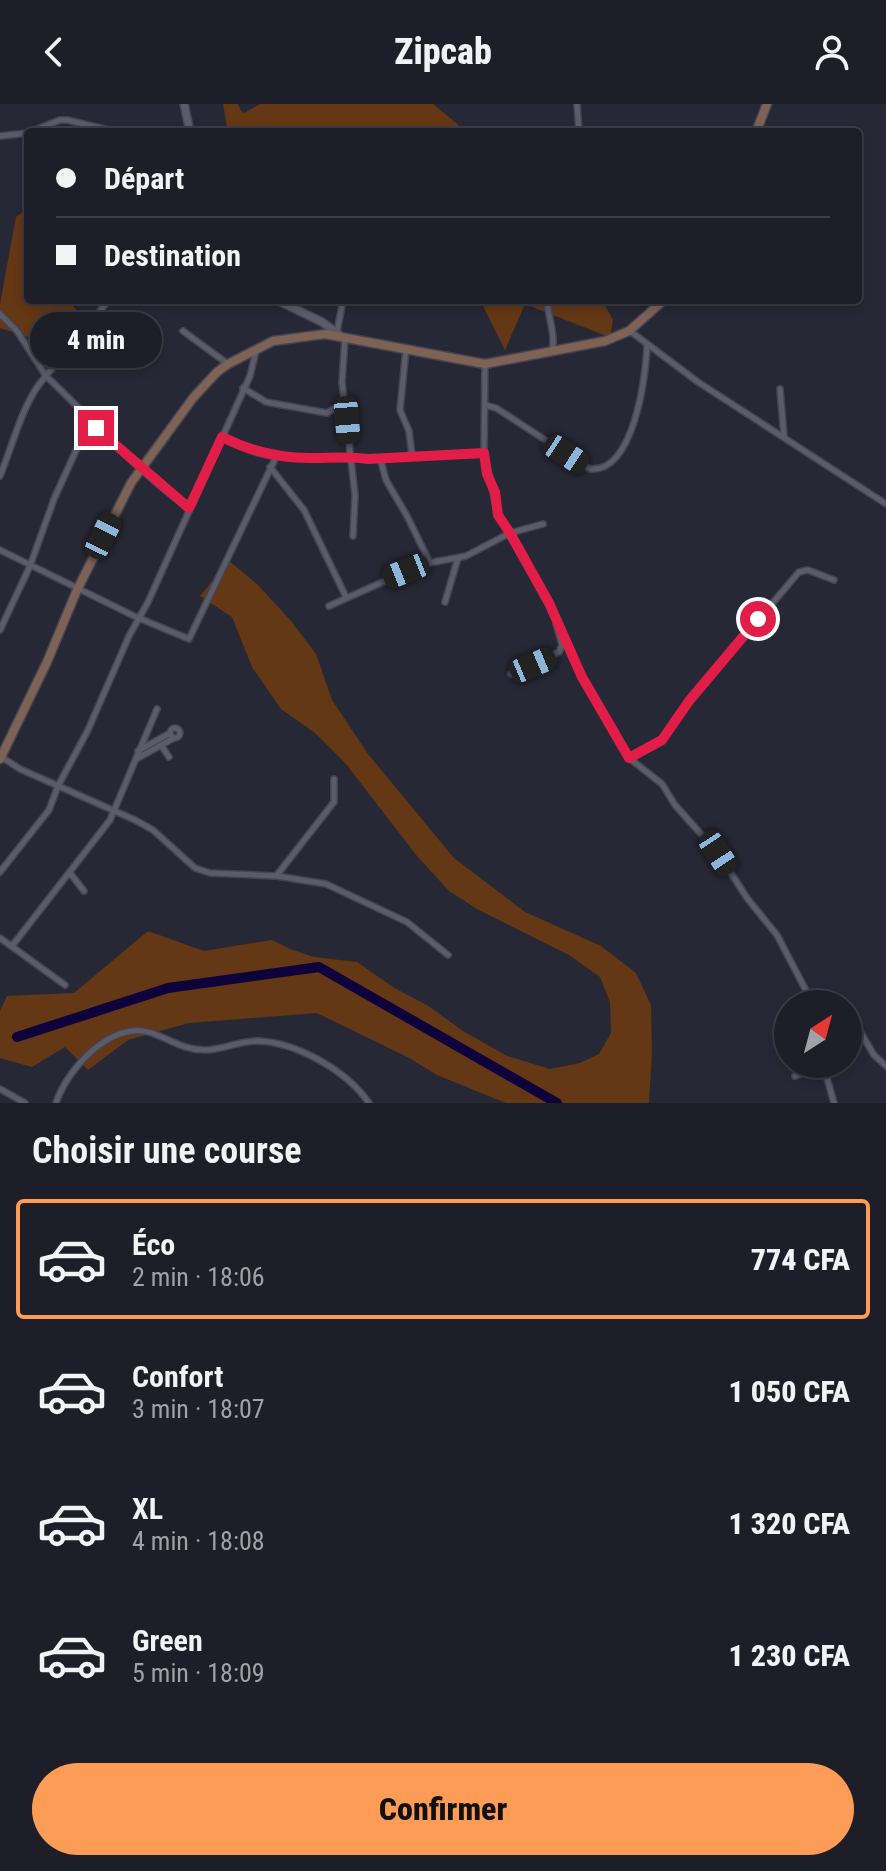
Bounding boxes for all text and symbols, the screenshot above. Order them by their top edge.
icon: back [32,30,76,74]
icon: person [810,30,854,74]
text: Zipcab [394,31,492,73]
text: Départ [104,161,184,196]
text: Destination [104,238,241,273]
callout: 4 min [30,312,162,368]
text: 4 min [67,325,125,355]
car [333,395,361,445]
route end [78,410,114,446]
car [539,431,593,477]
car [82,509,124,563]
car [379,551,433,591]
route start [740,601,776,637]
car [506,645,560,685]
car [695,826,741,880]
north arrow [774,990,862,1078]
map controls [774,990,862,1078]
text: Choisir une course [32,1130,301,1172]
icon: car [36,1223,108,1295]
text: Éco [132,1227,175,1262]
text: 774 CFA [751,1242,850,1277]
text: 2 min · 18:06 [132,1262,265,1292]
icon: car [36,1355,108,1427]
text: Confort [132,1359,223,1394]
text: 1 050 CFA [729,1374,850,1409]
text: 3 min · 18:07 [132,1394,265,1424]
icon: car [36,1487,108,1559]
text: XL [132,1491,163,1526]
text: 1 320 CFA [729,1506,850,1541]
text: 4 min · 18:08 [132,1526,265,1556]
icon: car [36,1619,108,1691]
text: Green [132,1623,203,1658]
text: 1 230 CFA [729,1638,850,1673]
text: 5 min · 18:09 [132,1658,265,1688]
button: Confirmer [32,1763,854,1855]

